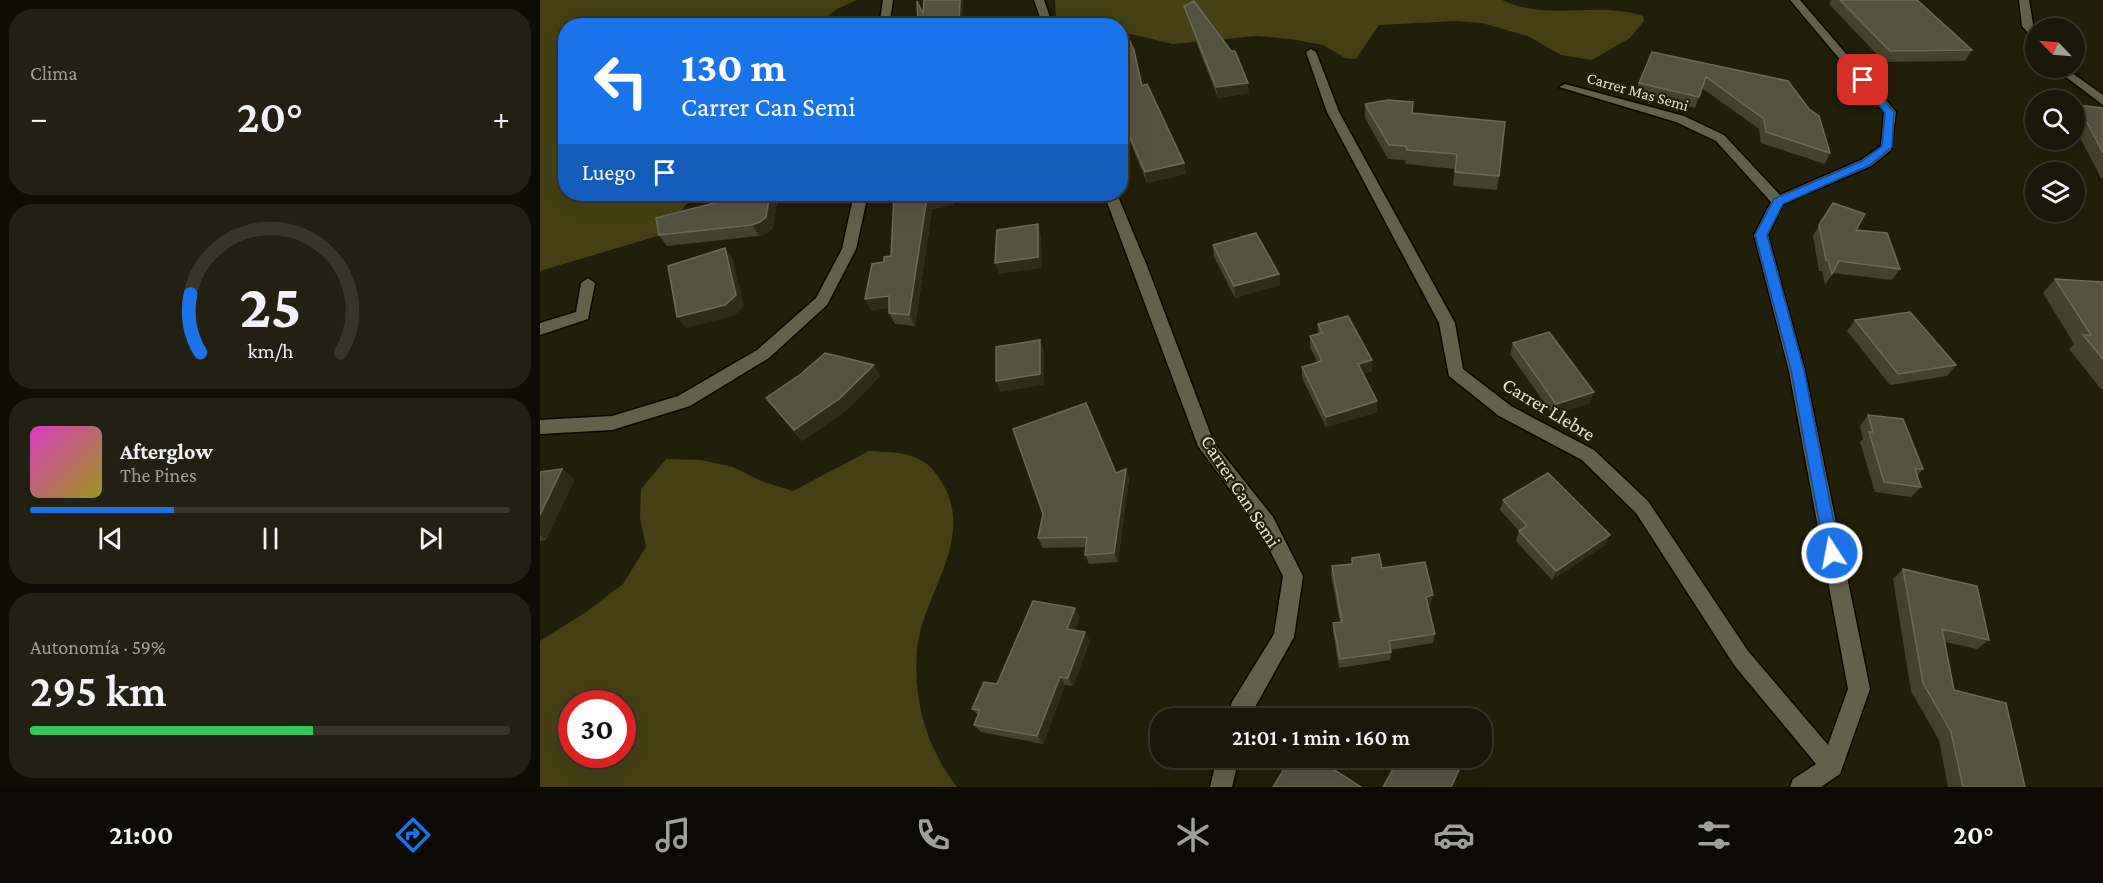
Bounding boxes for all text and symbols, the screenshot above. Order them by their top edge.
north arrow [2025,18,2085,78]
map controls [2025,18,2085,222]
icon: left [582,42,660,120]
text: 130 m [681,43,786,90]
pin [1837,54,1888,105]
text: Clima [30,62,78,84]
icon: arrive [1846,63,1879,96]
street label: Carrer Mas Semi [1585,69,1691,114]
button: search [2025,90,2085,150]
text: 20° [237,92,303,142]
text: Carrer Can Semi [681,92,856,122]
text: − [30,99,47,136]
text: + [493,99,510,136]
icon: arrive [648,156,681,189]
text: Luego [582,160,636,185]
button: layers [2025,162,2085,222]
text: 25 [239,271,301,340]
text: km/h [247,340,294,364]
street label: Carrer Llebre [1499,373,1599,445]
street label: Carrer Can Semi [1197,431,1285,551]
text: Afterglow [120,439,213,464]
text: The Pines [120,464,197,486]
position arrow [1800,521,1864,585]
icon: previous [94,522,127,555]
icon: pause [254,522,287,555]
icon: next [414,522,447,555]
text: Autonomía · 59% [30,636,166,658]
text: 295 km [30,666,167,716]
speed limit sign: 30 [558,690,636,768]
text: 21:01 · 1 min · 160 m [1232,725,1410,750]
icon: directions [392,814,434,856]
icon: music [652,814,694,856]
icon: phone [912,814,954,856]
icon: climate [1172,814,1214,856]
icon: car [1433,814,1475,856]
icon: filters [1693,814,1735,856]
text: 21:00 [109,820,173,850]
text: 20° [1953,820,1994,850]

